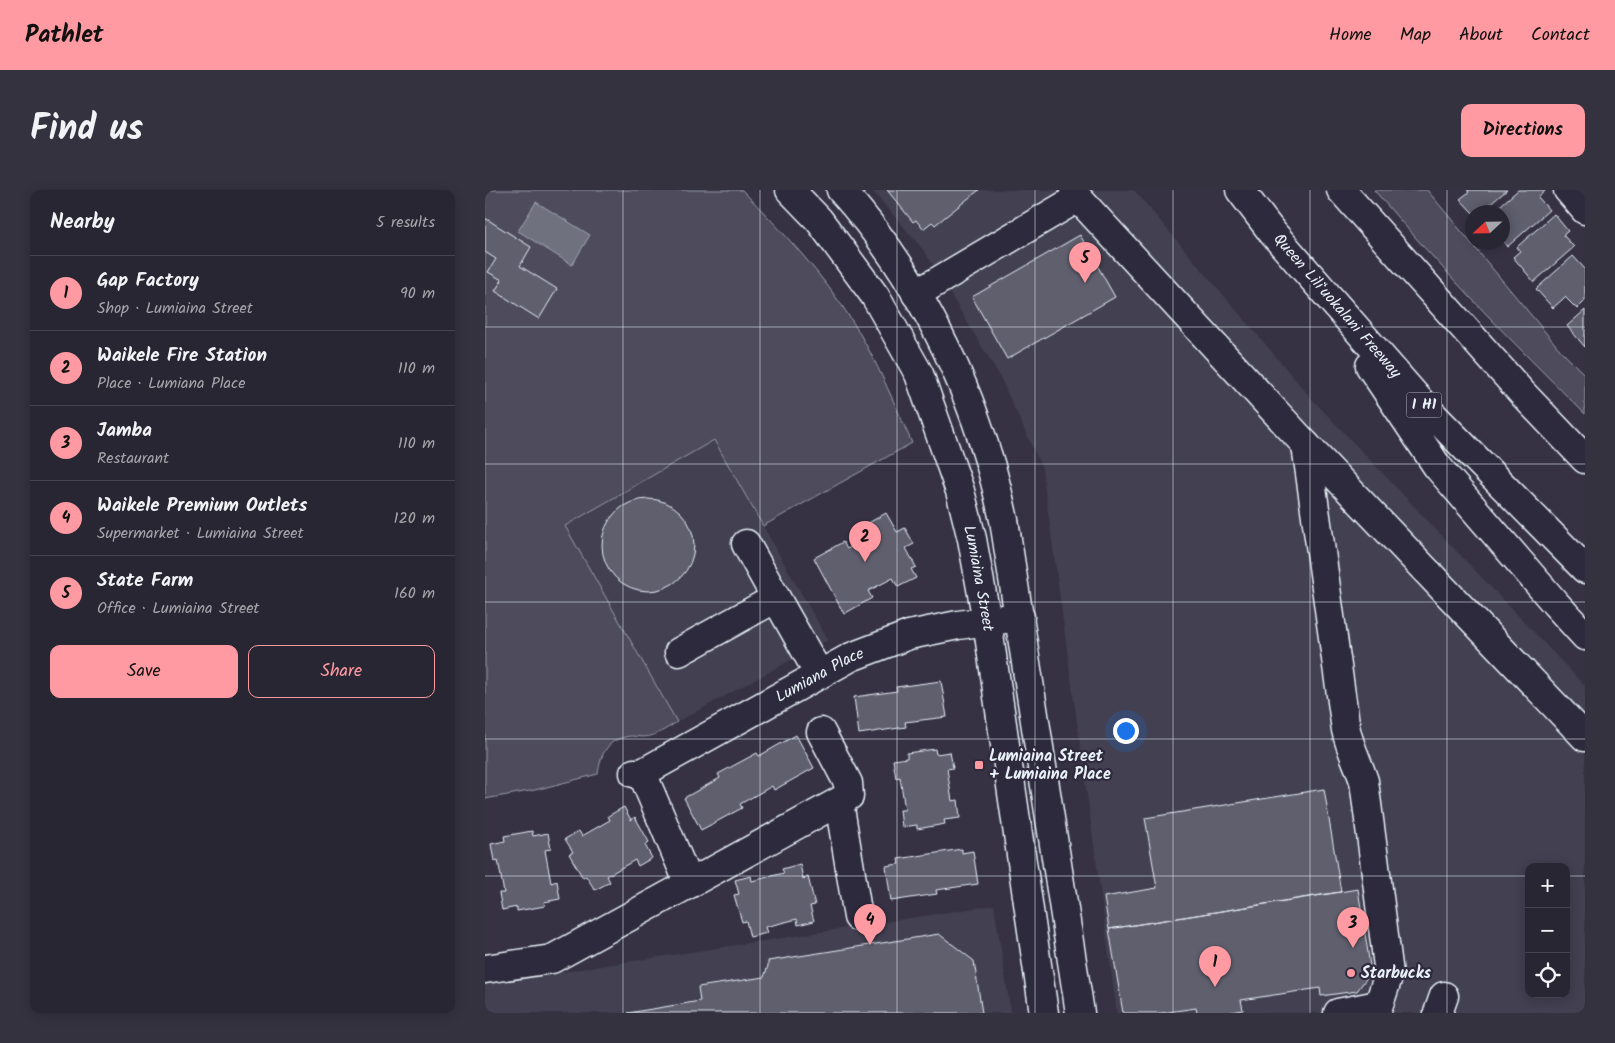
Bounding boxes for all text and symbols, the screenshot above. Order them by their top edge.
text: Pathlet [25,16,104,55]
text: Home [1329,21,1372,50]
text: Map [1400,21,1431,50]
text: About [1459,21,1503,50]
text: Contact [1531,21,1590,50]
text: Find us [30,102,143,158]
button: Directions [1461,104,1585,157]
north arrow [1465,205,1510,250]
text: Nearby [50,206,115,239]
text: 5 results [376,210,435,235]
street label: Queen Liliʻuokalani Freeway [1267,228,1407,384]
pin: 5 [1069,242,1101,283]
text: Gap Factory [97,266,199,296]
text: 1 [64,281,68,306]
text: 90 m [400,281,435,306]
text: Shop · Lumiaina Street [97,296,253,321]
text: Waikele Fire Station [97,341,267,371]
text: 2 [61,356,71,381]
text: 110 m [398,356,435,381]
text: Place · Lumiana Place [97,371,245,396]
road number: I H1 [1407,392,1441,418]
text: Jamba [97,416,152,446]
text: 3 [62,431,70,456]
text: 110 m [398,431,435,456]
text: Restaurant [97,446,169,471]
text: Waikele Premium Outlets [97,491,307,521]
text: 4 [62,506,70,531]
text: 120 m [394,506,435,531]
text: Supermarket · Lumiaina Street [97,521,304,546]
pin: 2 [849,521,881,562]
street label: Lumiaina Street [957,523,1001,634]
text: State Farm [97,566,193,596]
text: 5 [62,581,70,606]
text: 160 m [394,581,435,606]
text: Office · Lumiaina Street [97,596,260,621]
street label: Lumiana Place [771,641,867,709]
button: Save [50,645,238,698]
button: Share [248,645,435,698]
your location [1113,718,1139,744]
place label: Lumiaina Street + Lumiaina Place [989,744,1111,787]
marker: Lumiaina Street + Lumiaina Place [973,759,985,771]
map controls [1525,863,1570,998]
button: + [1525,863,1570,908]
pin: 4 [854,904,886,945]
pin: 3 [1337,907,1369,948]
button: − [1525,908,1570,953]
pin: 1 [1199,946,1231,987]
button: locate [1525,953,1570,998]
place label: Starbucks [1361,961,1432,986]
marker: Starbucks [1345,967,1357,979]

